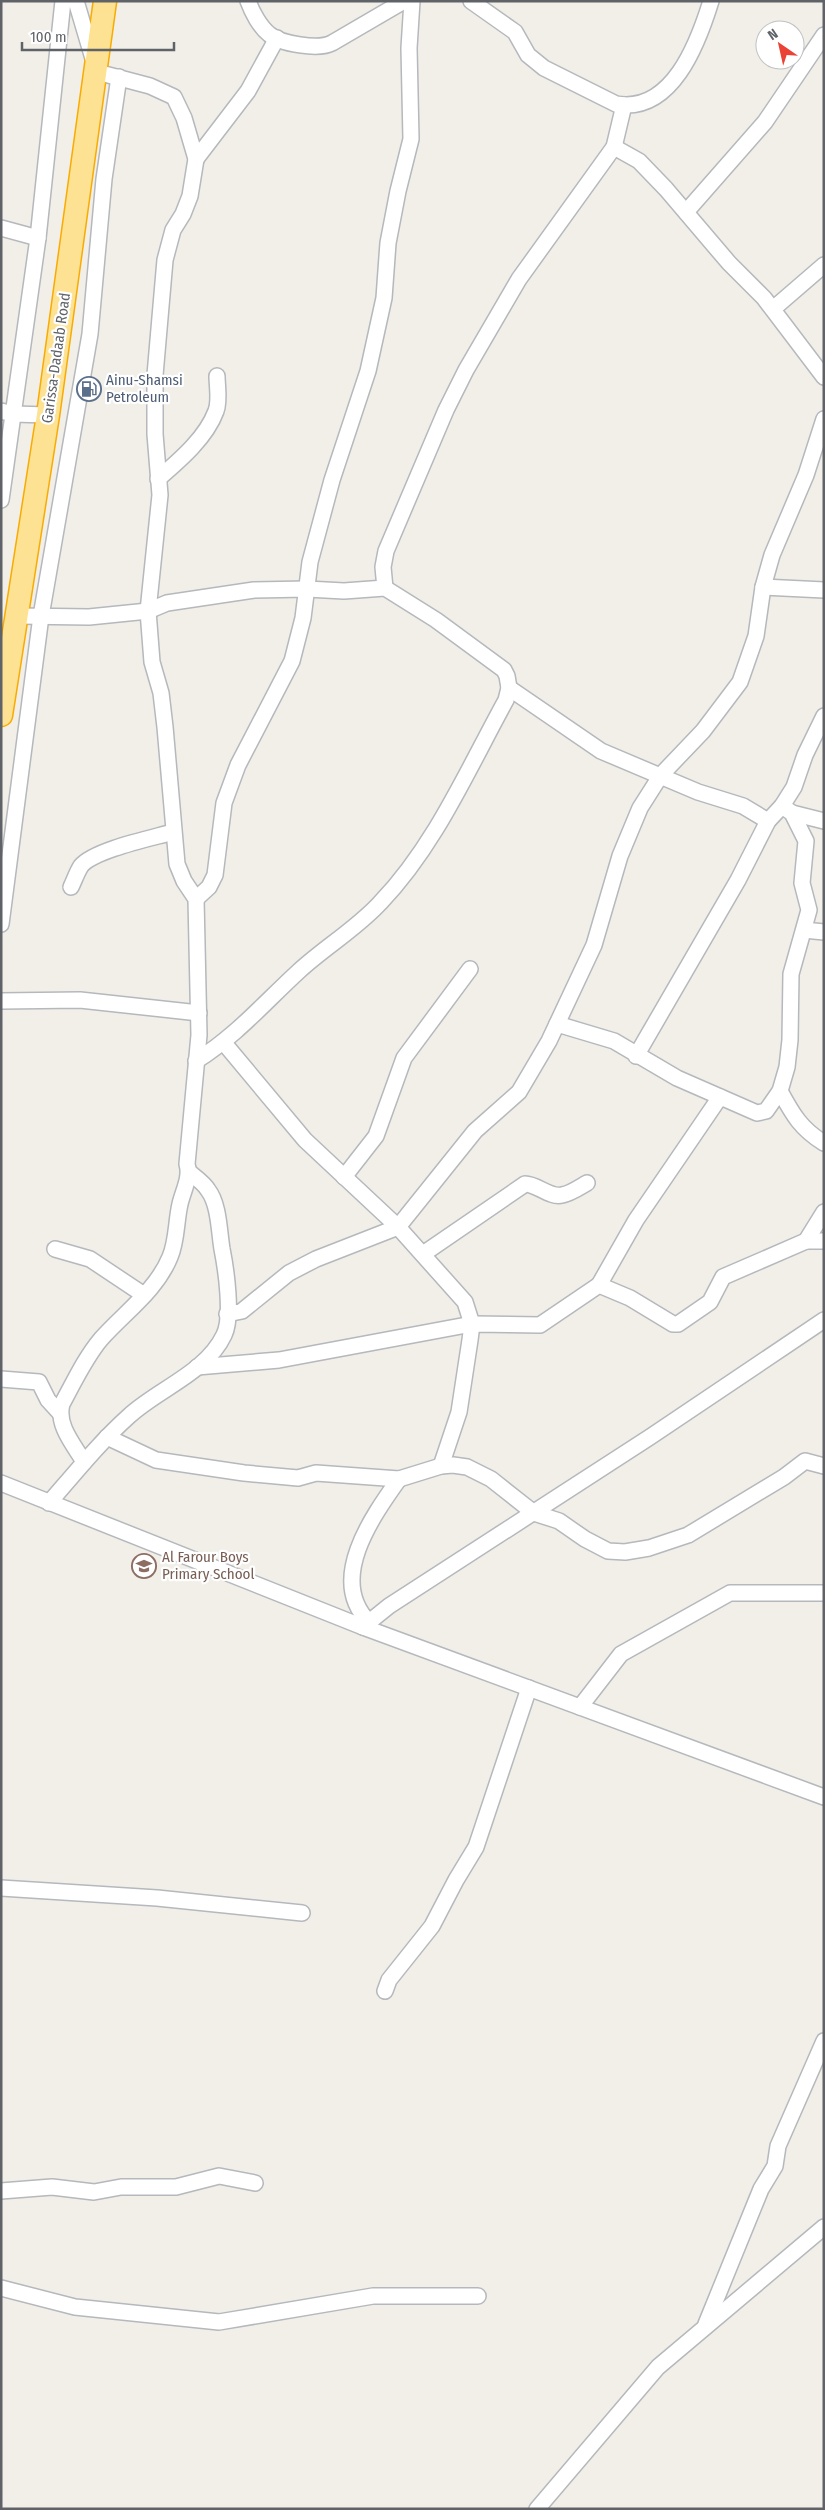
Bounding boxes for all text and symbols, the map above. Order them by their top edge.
scale bar [22,20,175,52]
north arrow [755,20,805,70]
text: N [765,25,781,44]
text: 100 m [30,28,67,46]
street label: Garissa-Dadaab Road [38,292,74,424]
place label: Ainu-Shamsi Petroleum [106,371,183,406]
fuel station icon: Ainu-Shamsi Petroleum [76,376,102,402]
place label: Al Farour Boys Primary School [162,1548,254,1583]
school or university icon: Al Farour Boys Primary School [131,1553,157,1579]

